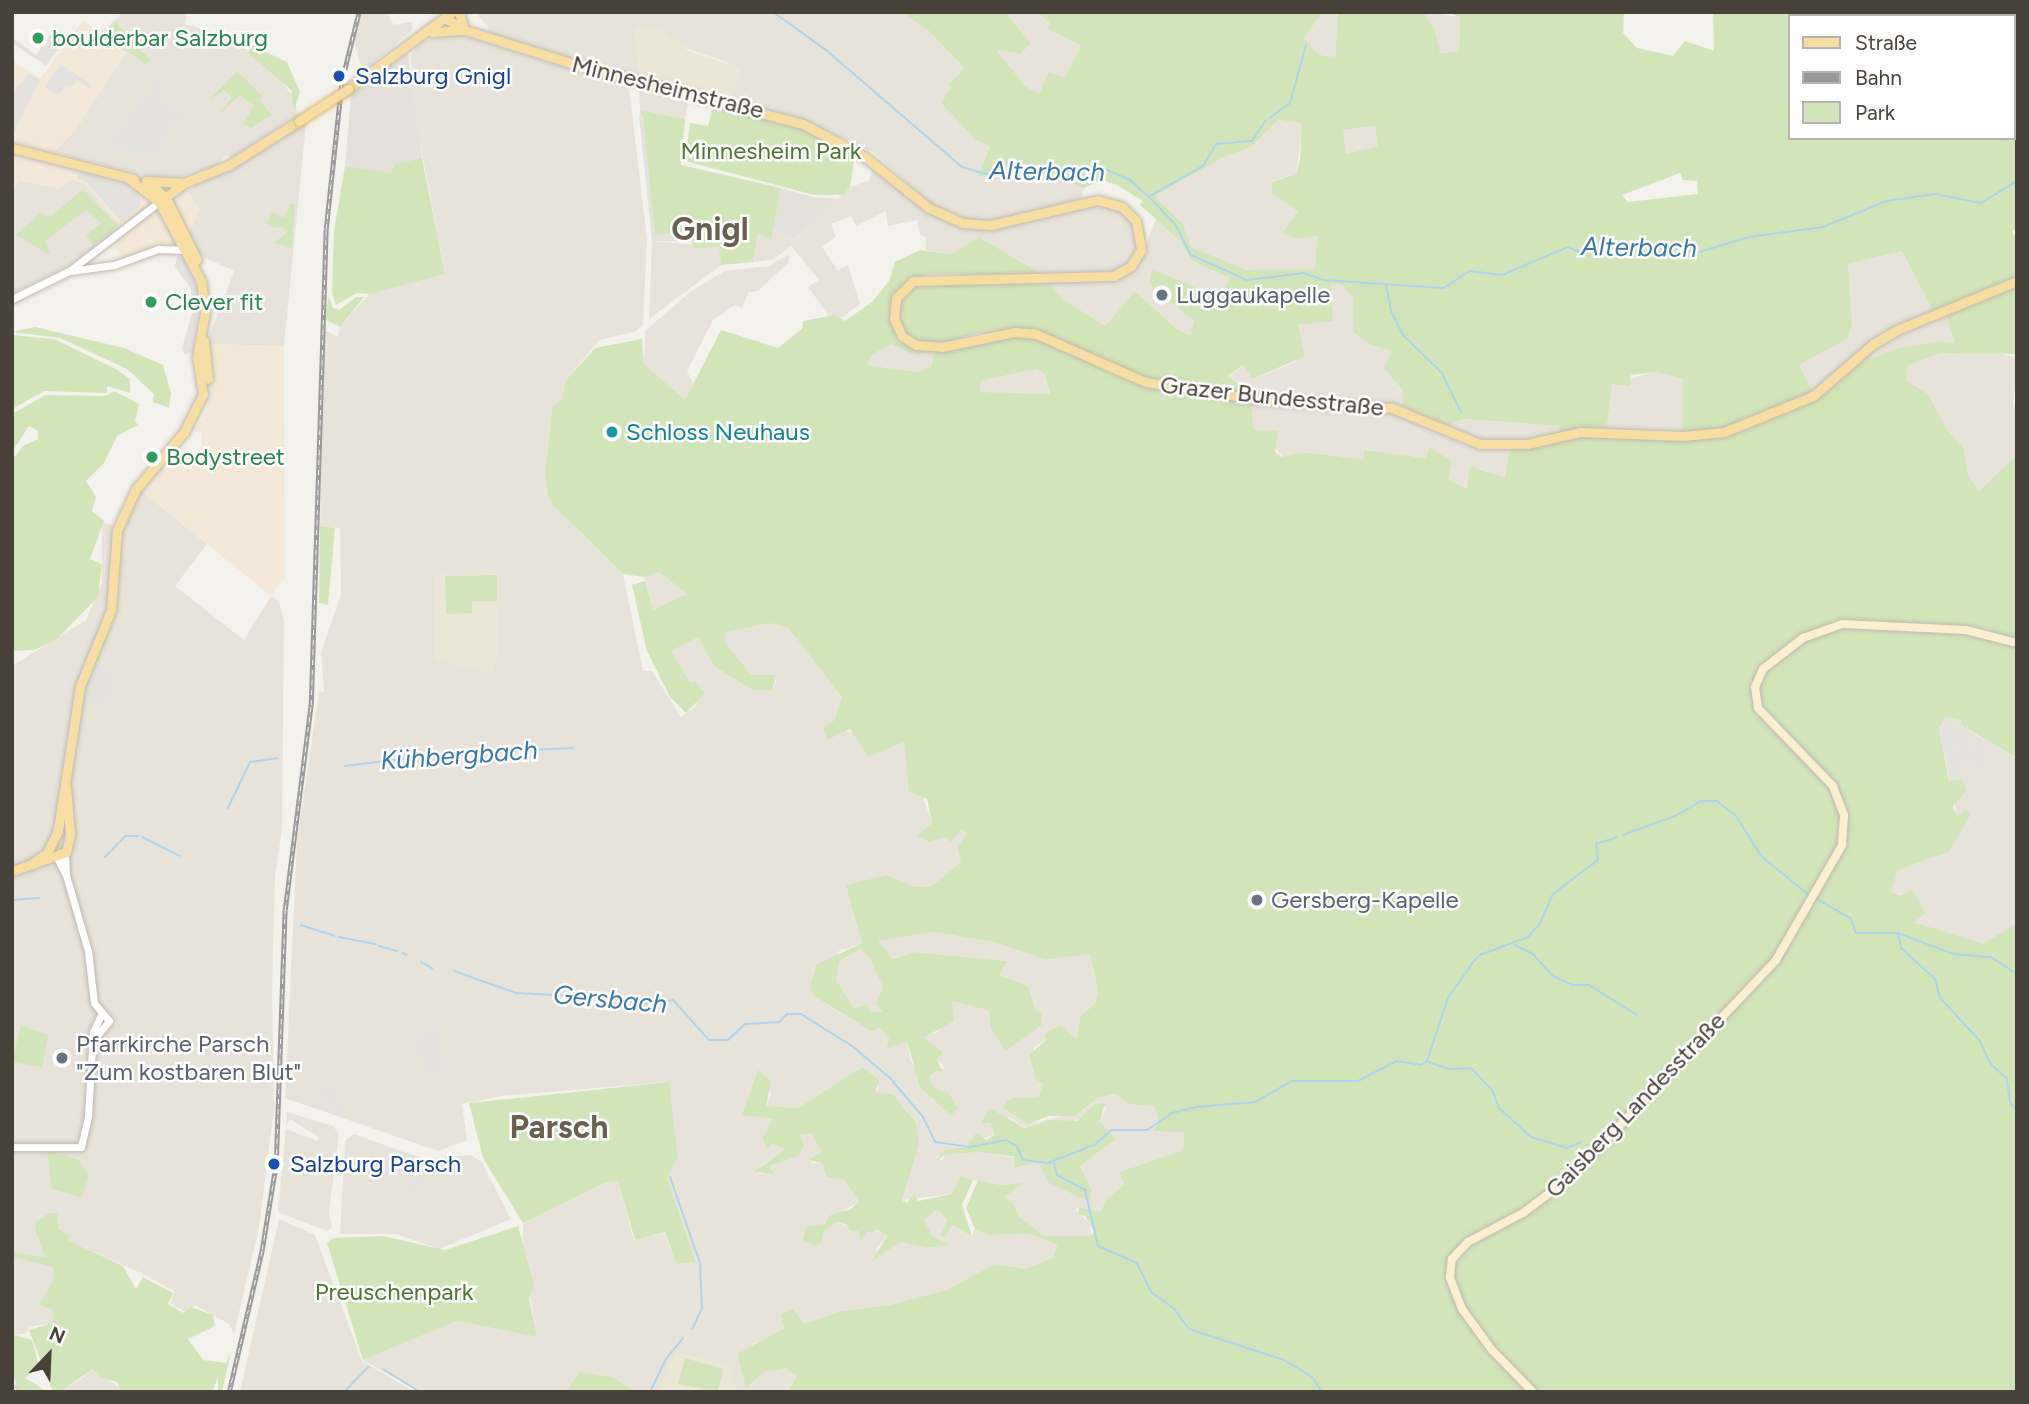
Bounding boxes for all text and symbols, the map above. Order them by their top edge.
legend [1787,14,2015,140]
place label: boulderbar Salzburg [52,24,268,52]
marker: boulderbar Salzburg [30,30,46,46]
text: Straße [1855,30,1917,55]
street label: Minnesheimstraße [569,49,767,125]
place label: Salzburg Gnigl [355,62,511,90]
text: Bahn [1855,65,1902,90]
marker: Salzburg Gnigl [329,66,349,86]
text: Park [1855,100,1895,125]
park label: Minnesheim Park [680,137,862,165]
water label: Alterbach [989,155,1105,189]
district label: Gnigl [671,210,749,248]
water label: Alterbach [1581,231,1697,265]
place label: Luggaukapelle [1176,281,1330,309]
marker: Luggaukapelle [1154,287,1170,303]
place label: Clever fit [165,288,263,316]
marker: Clever fit [143,294,159,310]
street label: Grazer Bundesstraße [1159,370,1385,422]
place label: Schloss Neuhaus [626,418,810,446]
marker: Schloss Neuhaus [604,424,620,440]
place label: Bodystreet [166,443,285,471]
marker: Bodystreet [144,449,160,465]
water label: Kühbergbach [379,735,539,777]
place label: Gersberg-Kapelle [1271,886,1459,914]
marker: Gersberg-Kapelle [1249,892,1265,908]
water label: Gersbach [552,979,668,1021]
street label: Gaisberg Landesstraße [1539,1006,1731,1204]
place label: Pfarrkirche Parsch "Zum kostbaren Blut" [76,1030,301,1086]
marker: Pfarrkirche Parsch "Zum kostbaren Blut" [54,1050,70,1066]
district label: Parsch [510,1108,608,1146]
place label: Salzburg Parsch [290,1150,461,1178]
marker: Salzburg Parsch [264,1154,284,1174]
park label: Preuschenpark [315,1278,473,1306]
north arrow [14,1320,84,1390]
text: N [46,1322,69,1349]

